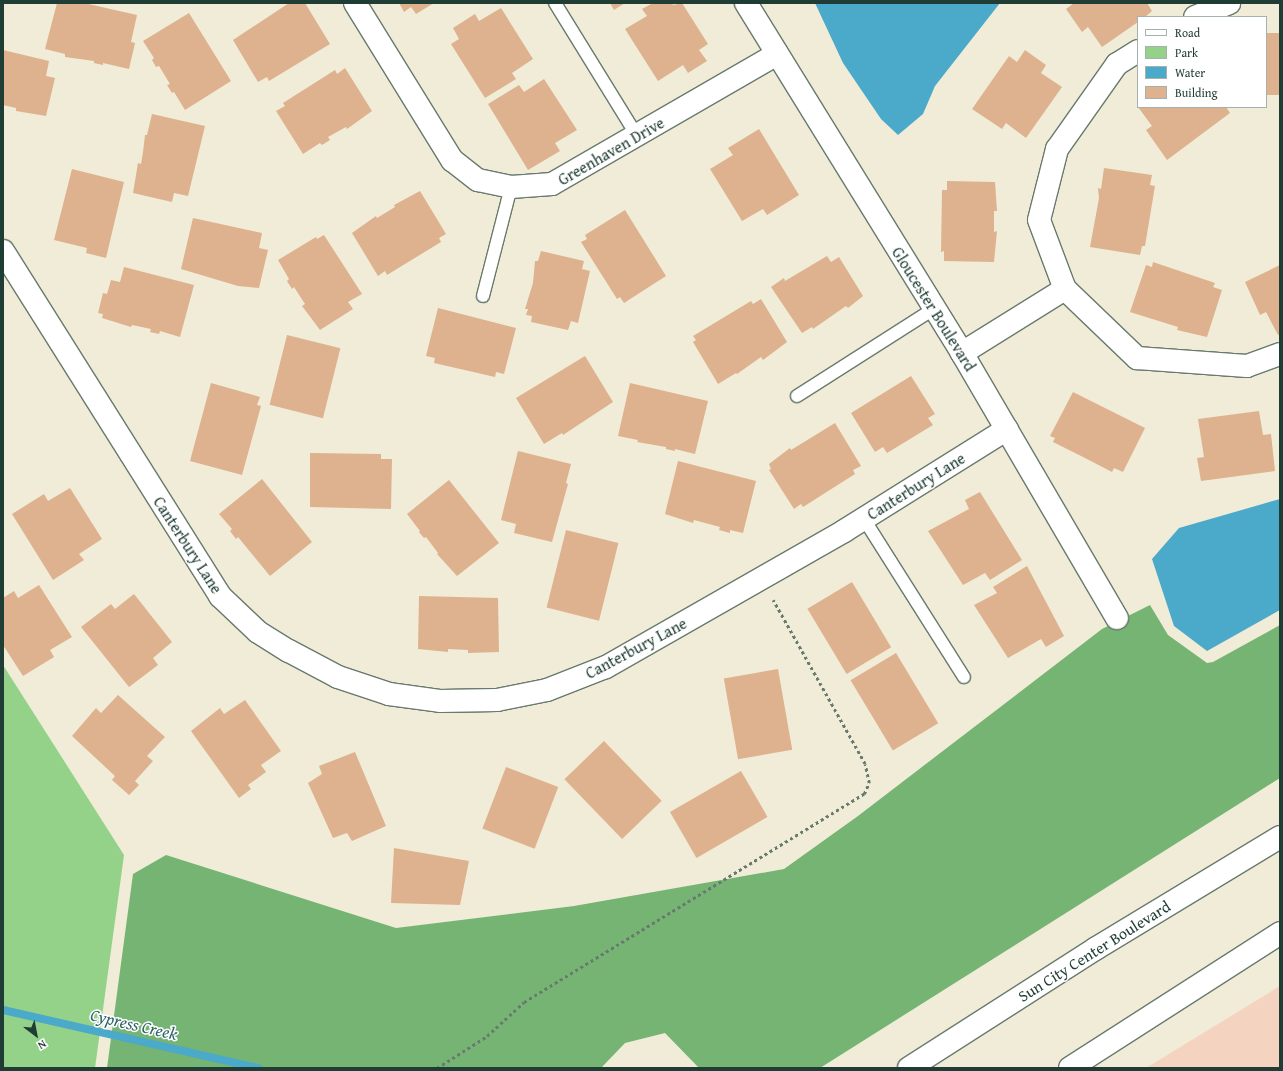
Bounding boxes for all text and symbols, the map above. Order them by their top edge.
legend [1137,16,1267,108]
text: Road [1175,24,1200,41]
text: Park [1175,44,1198,61]
text: Water [1175,64,1205,81]
text: Building [1175,84,1218,101]
street label: Greenhaven Drive [554,113,668,189]
street label: Gloucester Boulevard [888,243,980,375]
street label: Canterbury Lane [863,448,969,524]
street label: Canterbury Lane [149,493,227,597]
street label: Canterbury Lane [582,613,690,683]
street label: Sun City Center Boulevard [1014,896,1174,1006]
water label: Cypress Creek [89,1004,179,1044]
north arrow [16,1015,56,1055]
text: N [35,1036,50,1054]

